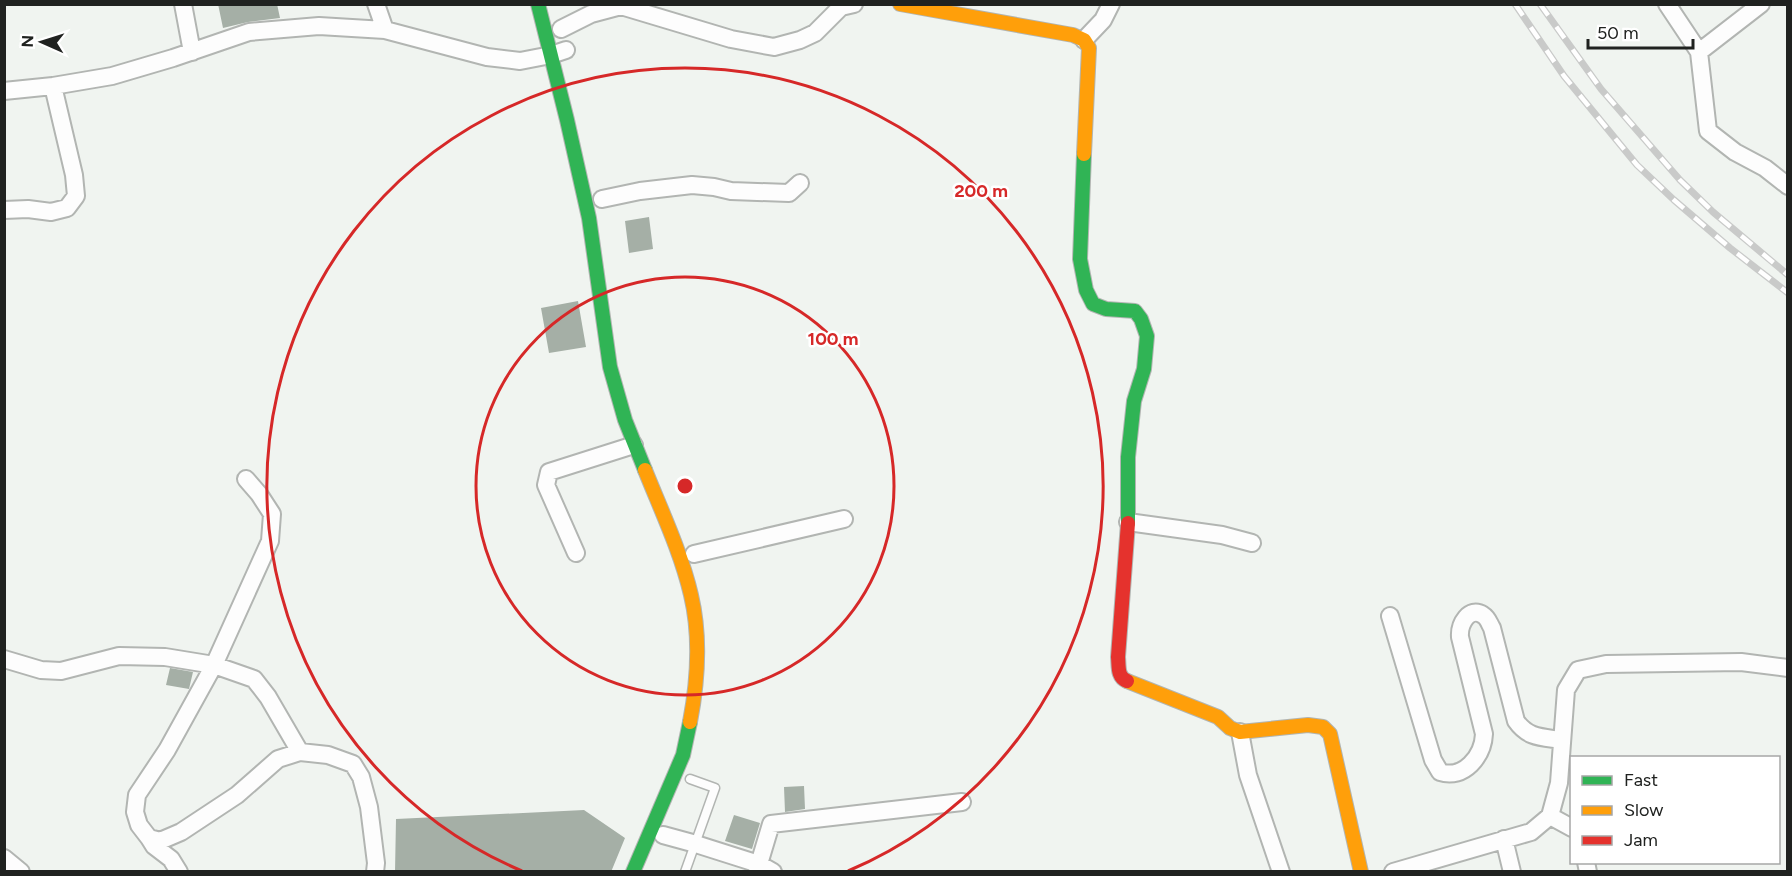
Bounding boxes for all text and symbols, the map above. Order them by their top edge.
north arrow [12,12,72,72]
scale bar [1588,12,1693,50]
text: 50 m [1597,22,1639,44]
text: N [18,35,37,48]
text: 200 m [954,180,1008,202]
text: 100 m [808,328,858,350]
centre of rings [675,476,695,496]
legend [1570,756,1780,864]
text: Fast [1624,769,1658,791]
text: Slow [1624,799,1663,821]
text: Jam [1624,829,1658,851]

